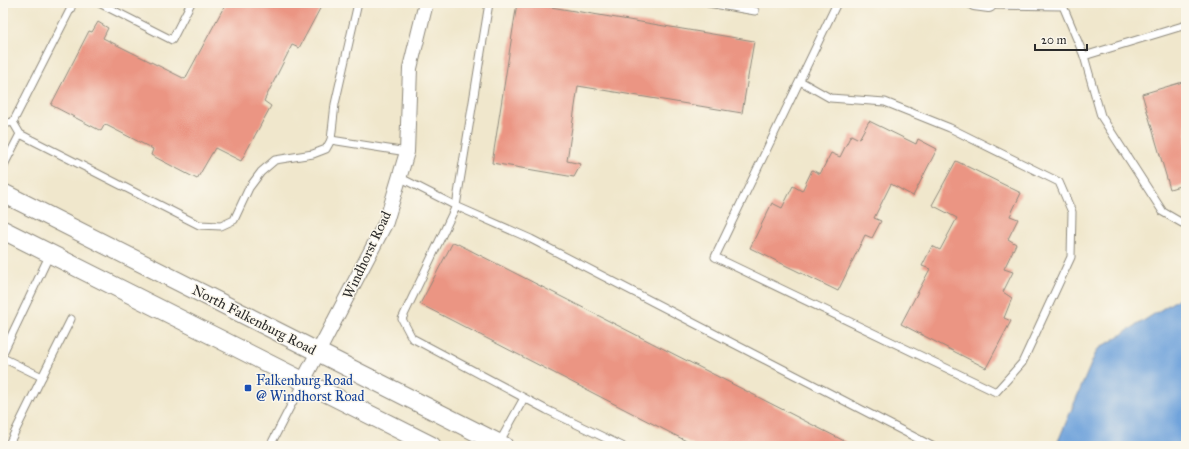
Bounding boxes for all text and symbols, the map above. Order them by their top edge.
scale bar [1035,26,1087,52]
text: 20 m [1041,33,1067,47]
street label: Windhorst Road [339,208,395,302]
street label: North Falkenburg Road [189,281,319,359]
place label: Falkenburg Road @ Windhorst Road [256,372,365,405]
marker: Falkenburg Road @ Windhorst Road [243,383,253,393]

